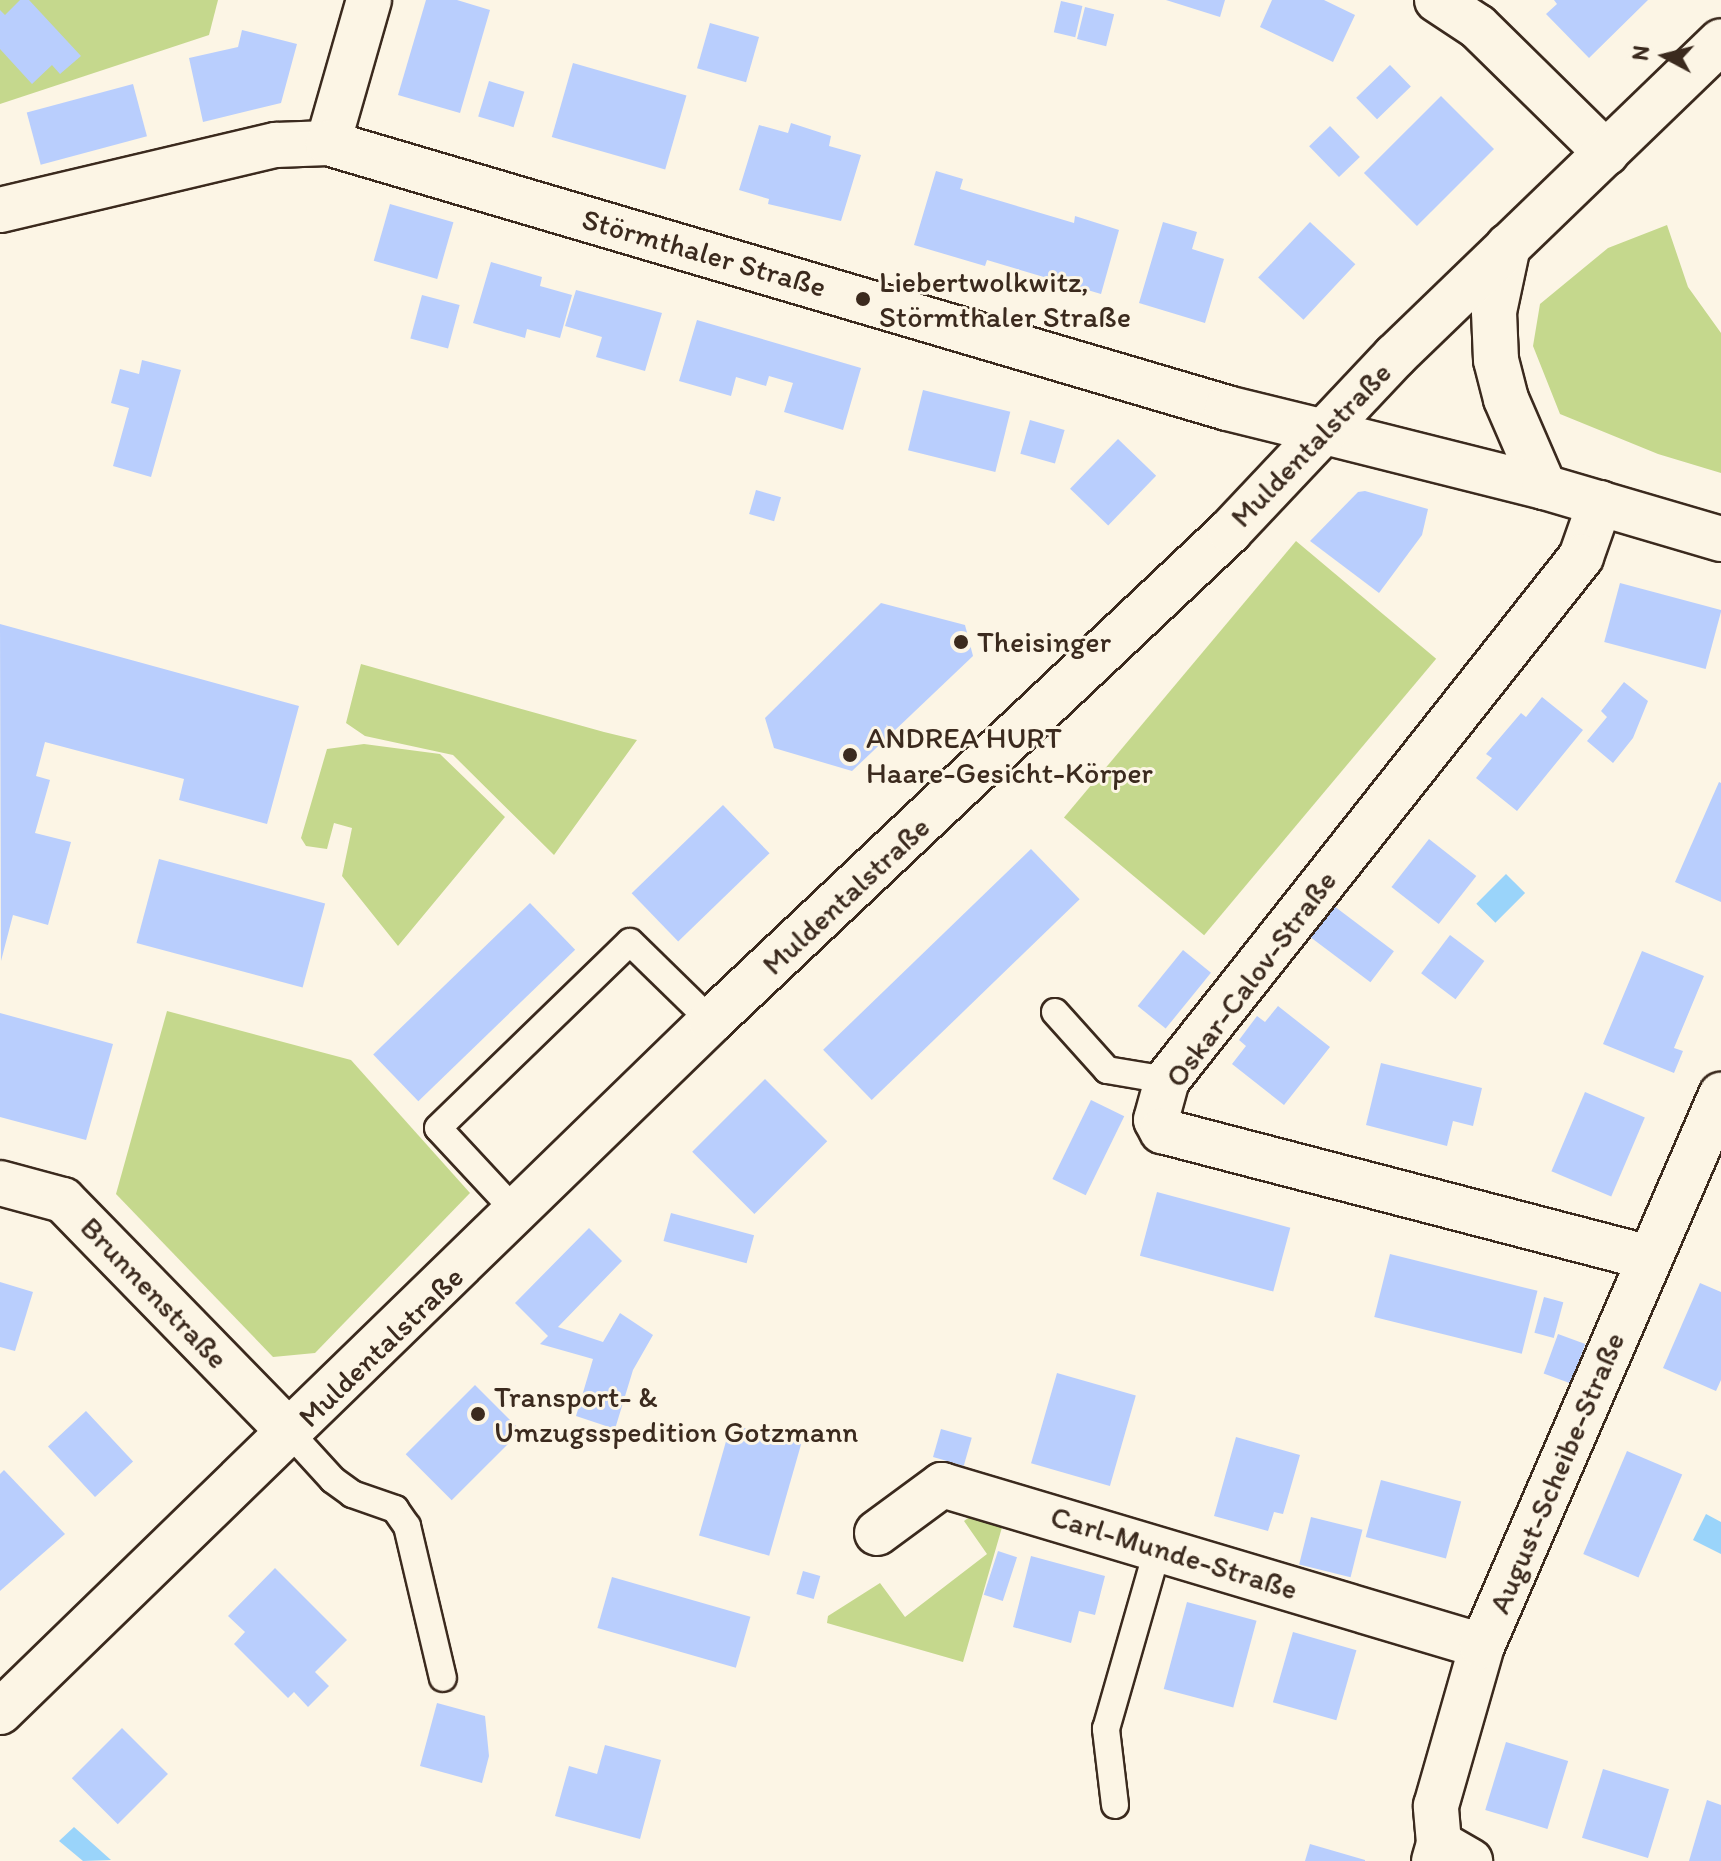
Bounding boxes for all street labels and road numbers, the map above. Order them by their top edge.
street label: Störmthaler Straße [578,201,830,305]
street label: Muldentalstraße [1223,355,1399,535]
street label: Muldentalstraße [755,809,937,983]
street label: Oskar-Calov-Straße [1158,864,1344,1094]
street label: Brunnenstraße [73,1210,235,1376]
street label: Muldentalstraße [291,1259,471,1435]
street label: August-Scheibe-Straße [1481,1327,1633,1619]
street label: Carl-Munde-Straße [1046,1498,1302,1608]

